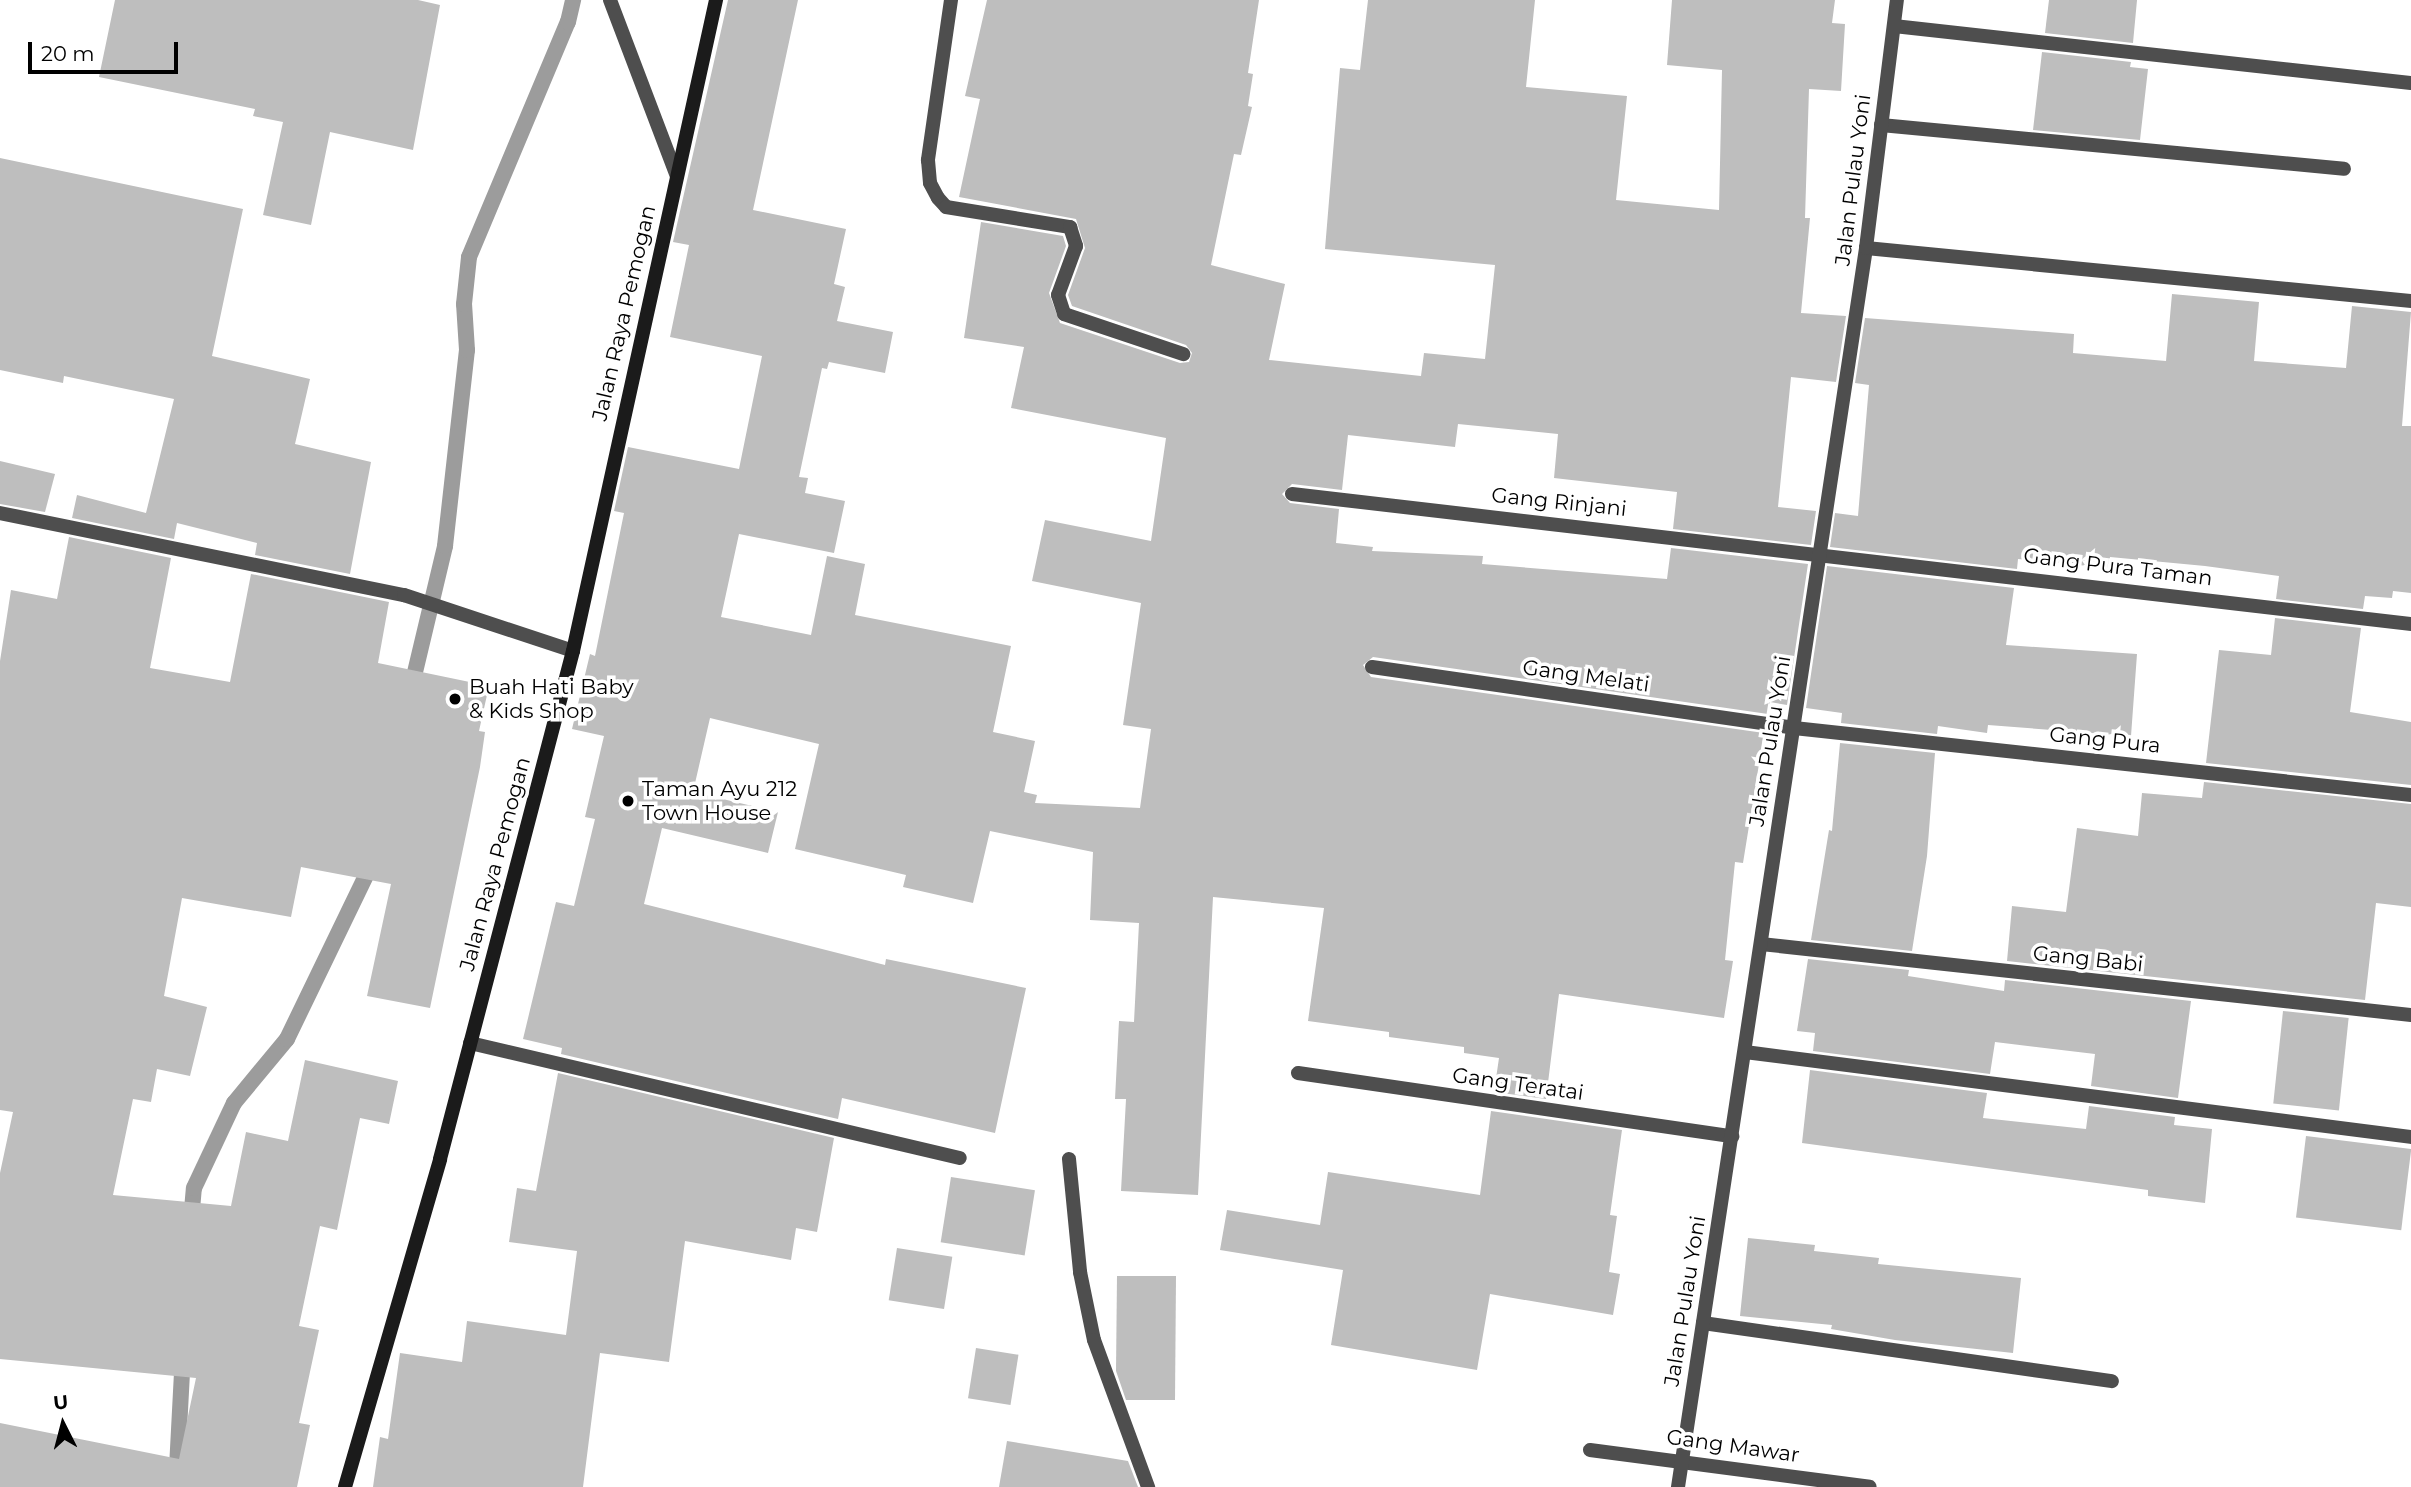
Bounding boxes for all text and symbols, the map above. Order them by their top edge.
scale bar [32,28,182,72]
text: 20 m [41,41,95,66]
street label: Jalan Pulau Yoni [1830,93,1876,267]
street label: Jalan Raya Pemogan [587,203,661,423]
street label: Gang Rinjani [1490,482,1628,522]
street label: Gang Pura Taman [2022,543,2214,591]
street label: Jalan Pulau Yoni [1744,654,1796,828]
street label: Gang Melati [1521,655,1651,697]
place label: Buah Hati Baby & Kids Shop [469,674,634,724]
marker: Buah Hati Baby & Kids Shop [447,691,463,707]
street label: Gang Pura [2048,722,2162,758]
street label: Jalan Raya Pemogan [454,754,536,974]
place label: Taman Ayu 212 Town House [642,776,797,826]
marker: Taman Ayu 212 Town House [620,793,636,809]
street label: Gang Babi [2032,941,2144,977]
street label: Gang Teratai [1451,1062,1585,1106]
street label: Jalan Pulau Yoni [1659,1214,1711,1388]
north arrow [28,1389,98,1459]
text: U [52,1390,69,1415]
street label: Gang Mawar [1665,1424,1801,1468]

